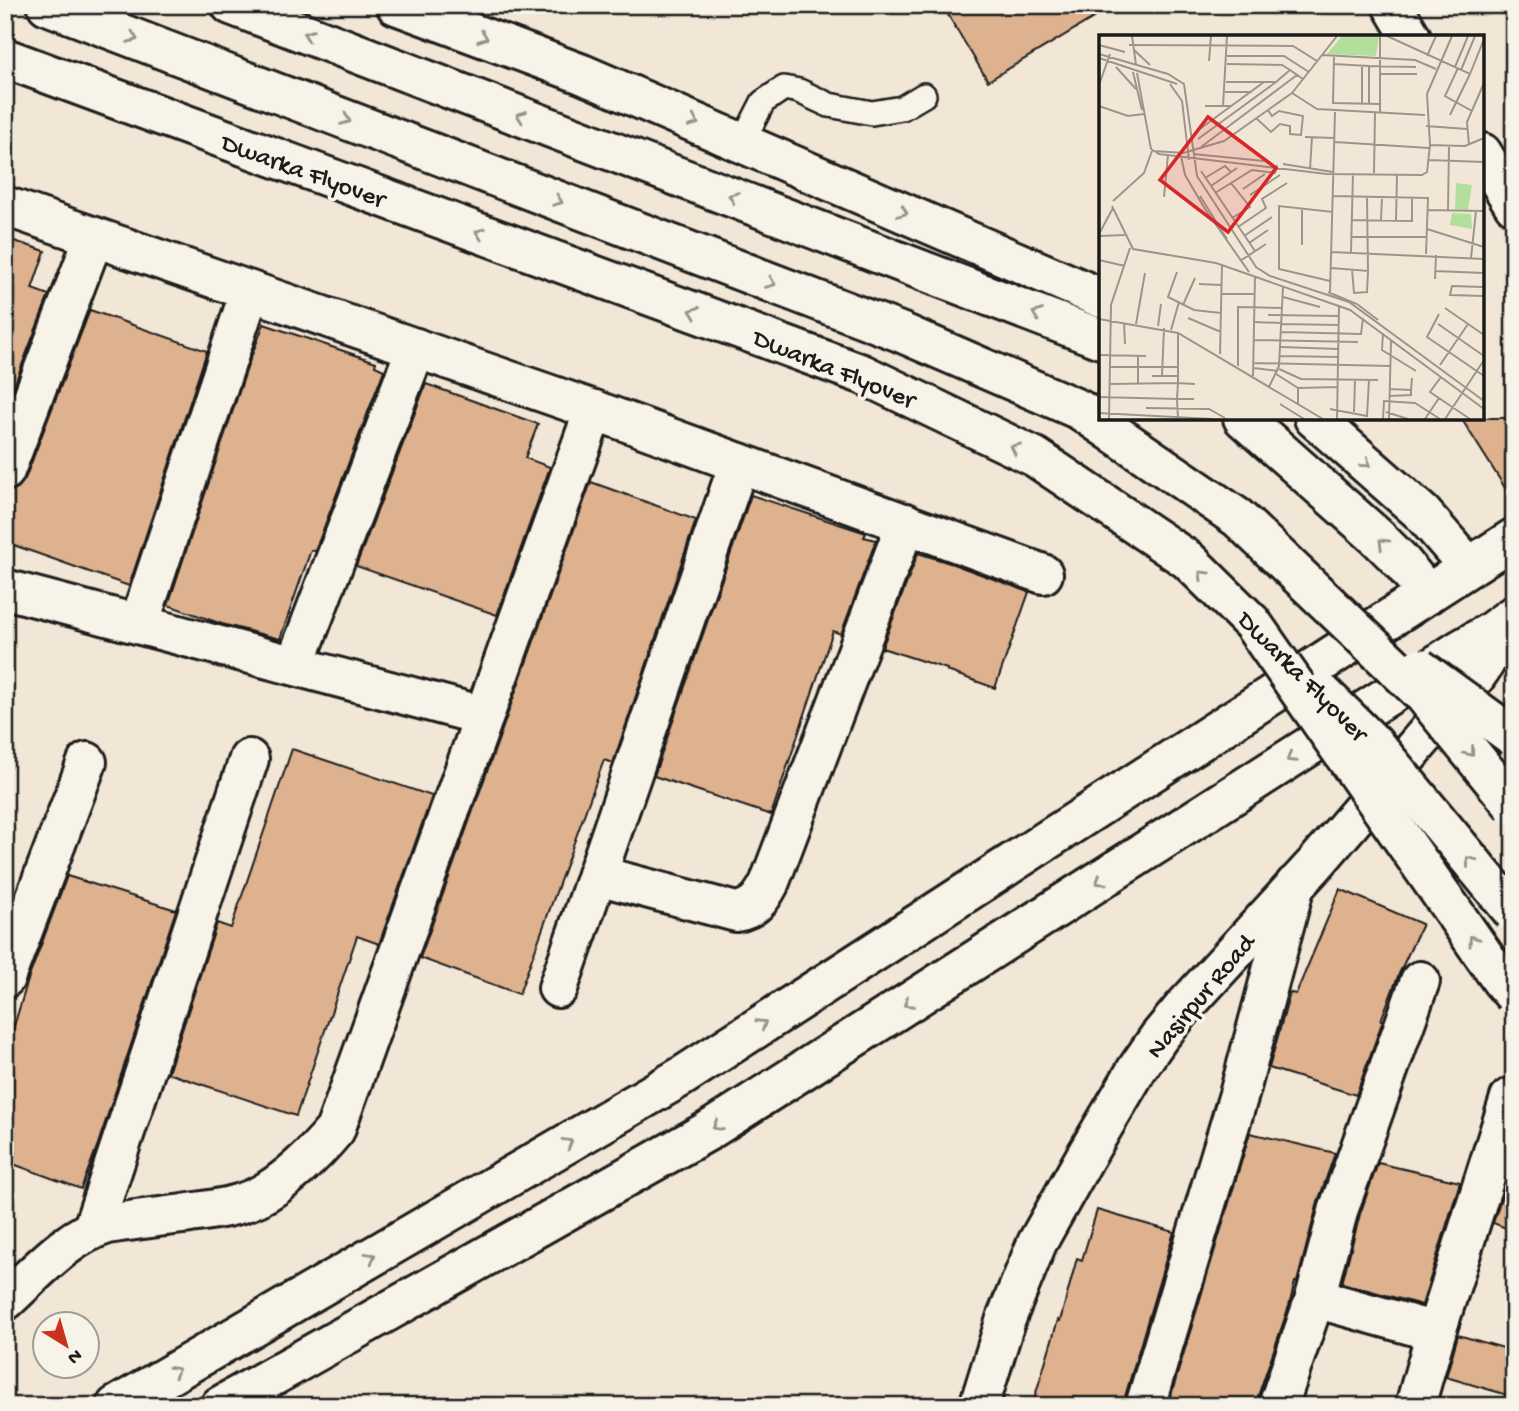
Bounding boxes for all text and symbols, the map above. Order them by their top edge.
one-way arrow [303,29,315,43]
one-way arrow [476,29,488,43]
one-way arrow [127,30,139,44]
inset map [1099,35,1484,420]
one-way arrow [515,110,527,124]
one-way arrow [339,112,351,126]
one-way arrow [687,114,699,128]
street label: Dwarka Flyover [214,129,391,218]
one-way arrow [728,192,740,206]
one-way arrow [552,193,564,207]
one-way arrow [895,204,908,218]
one-way arrow [474,228,486,242]
one-way arrow [764,274,776,288]
one-way arrow [688,306,700,320]
one-way arrow [1032,308,1044,322]
street label: Dwarka Flyover [746,324,922,419]
one-way arrow [1010,442,1022,456]
one-way arrow [1358,455,1371,467]
one-way arrow [1378,538,1391,551]
one-way arrow [1199,571,1212,584]
street label: Dwarka Flyover [1228,605,1375,752]
one-way arrow [1461,744,1474,756]
one-way arrow [1286,750,1299,763]
one-way arrow [1466,856,1478,869]
one-way arrow [1095,872,1108,885]
street label: Nasirpur Road [1141,928,1265,1066]
one-way arrow [1469,935,1481,948]
one-way arrow [903,995,916,1008]
one-way arrow [755,1020,768,1033]
one-way arrow [711,1117,724,1130]
one-way arrow [561,1138,573,1151]
one-way arrow [364,1252,377,1265]
north arrow [32,1310,102,1380]
text: N [62,1343,86,1369]
one-way arrow [167,1367,180,1380]

